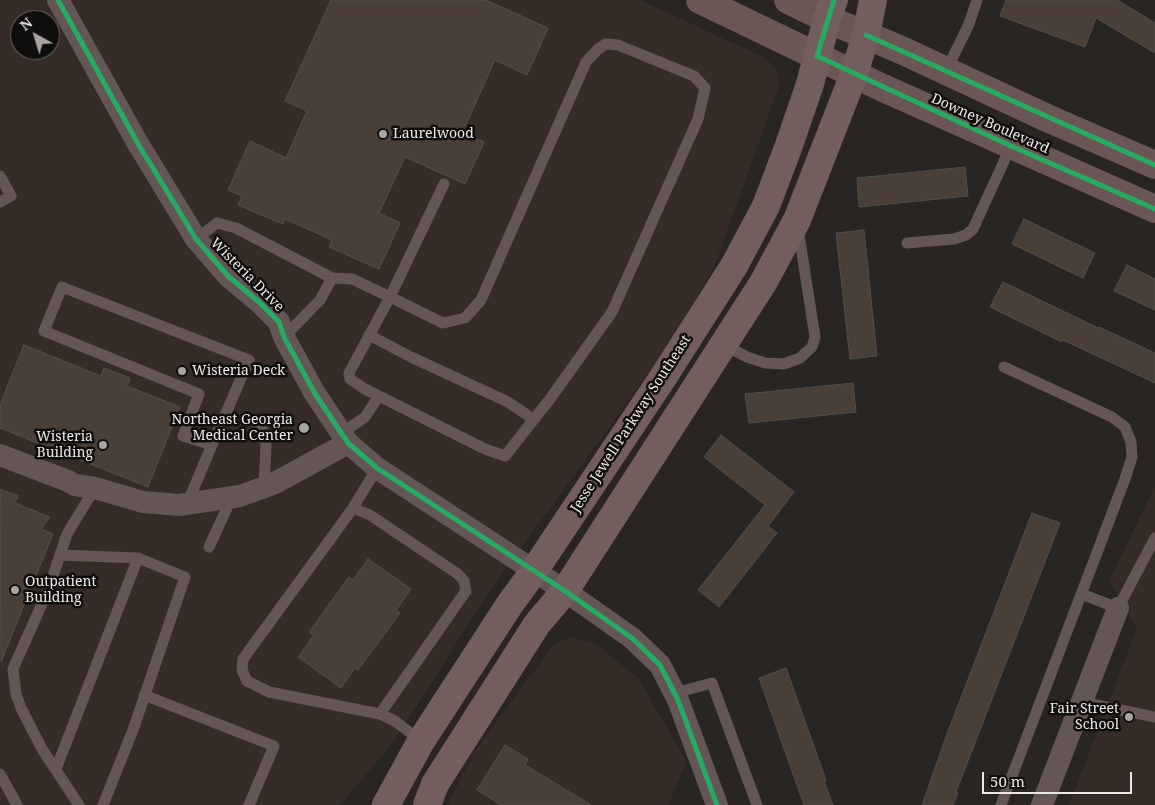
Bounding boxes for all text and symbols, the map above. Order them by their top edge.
north arrow [10,10,60,60]
text: N [16,13,36,35]
street label: Downey Boulevard [928,90,1052,158]
place label: Laurelwood [393,126,474,142]
marker: Laurelwood [377,128,389,140]
street label: Wisteria Drive [207,235,287,315]
street label: Jesse Jewell Parkway Southeast [567,332,695,516]
place label: Wisteria Deck [192,363,285,379]
marker: Wisteria Deck [176,365,188,377]
place label: Northeast Georgia Medical Center [172,412,293,444]
marker: Northeast Georgia Medical Center [297,421,311,435]
place label: Wisteria Building [36,429,93,462]
marker: Wisteria Building [97,439,109,451]
place label: Outpatient Building [25,574,97,606]
marker: Outpatient Building [9,584,21,596]
place label: Fair Street School [1050,701,1119,734]
marker: Fair Street School [1123,711,1135,723]
scale bar [985,762,1135,794]
text: 50 m [990,771,1025,791]

